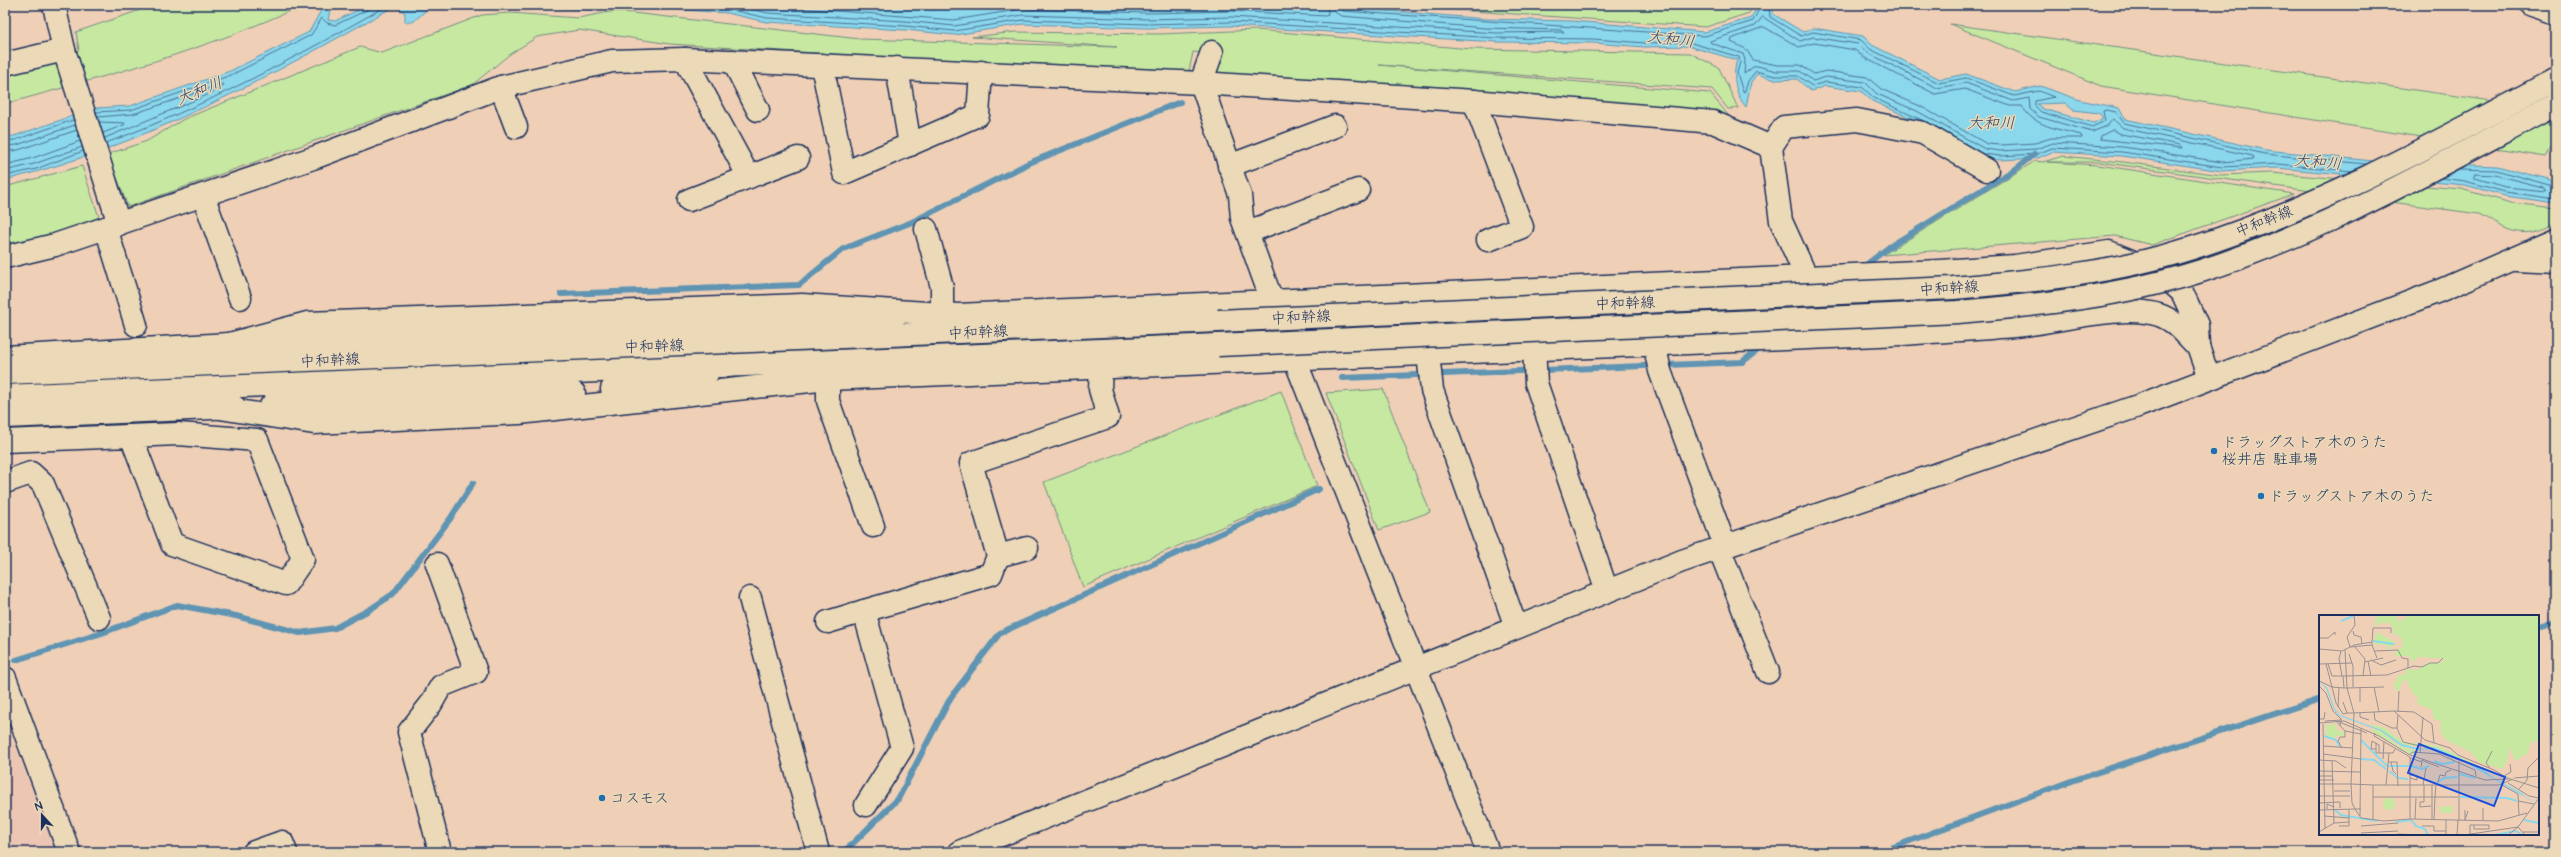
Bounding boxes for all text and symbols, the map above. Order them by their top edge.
water label: 大和川 [1646,25,1696,53]
water label: 大和川 [173,72,226,110]
water label: 大和川 [1967,112,2015,134]
water label: 大和川 [2293,149,2343,175]
street label: 中和幹線 [2232,200,2296,242]
street label: 中和幹線 [1918,276,1980,301]
street label: 中和幹線 [1595,292,1655,315]
street label: 中和幹線 [1271,305,1332,330]
street label: 中和幹線 [948,320,1009,345]
street label: 中和幹線 [624,335,684,358]
street label: 中和幹線 [300,348,361,373]
place label: ドラッグストア木のうた 桜井店 駐車場 [2222,432,2387,470]
marker: ドラッグストア木のうた 桜井店 駐車場 [2209,446,2219,456]
place label: ドラッグストア木のうた [2269,486,2434,507]
marker: ドラッグストア木のうた [2256,491,2266,501]
inset map [2319,615,2539,835]
place label: コスモス [610,788,669,809]
marker: コスモス [597,793,607,803]
north arrow [22,795,62,835]
text: N [33,798,45,814]

